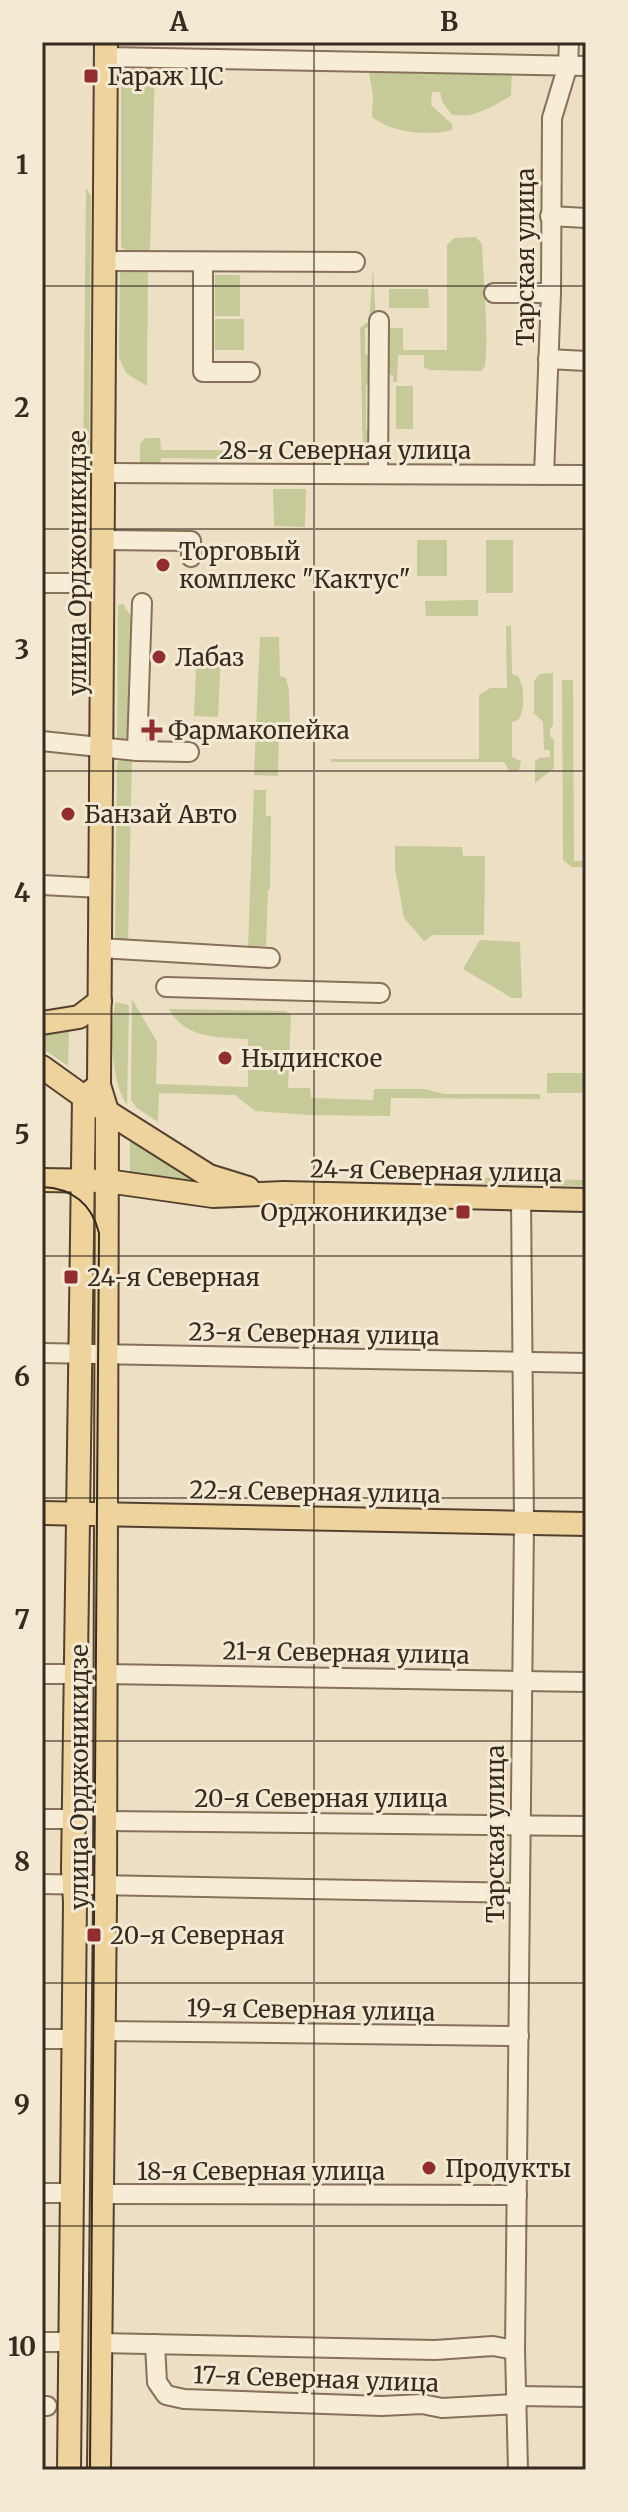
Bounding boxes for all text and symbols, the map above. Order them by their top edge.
text: A [169,5,189,38]
text: B [440,5,458,38]
place label: Гараж ЦС [107,61,224,92]
marker: Гараж ЦС [82,67,100,85]
text: 1 [16,148,28,181]
street label: Тарская улица [510,168,541,346]
text: 2 [14,391,30,424]
street label: улица Орджоникидзе [62,430,93,696]
street label: 28-я Северная улица [219,435,471,466]
place label: Торговый комплекс "Кактус" [179,536,411,595]
marker: Торговый комплекс "Кактус" [154,556,172,574]
text: 3 [15,633,29,666]
place label: Лабаз [175,642,244,673]
marker: Лабаз [150,648,168,666]
place label: Фармакопейка [168,715,350,746]
marker: Фармакопейка [143,721,161,739]
place label: Банзай Авто [84,799,237,830]
marker: Банзай Авто [59,805,77,823]
text: 4 [14,876,31,909]
place label: Ныдинское [241,1043,382,1074]
marker: Ныдинское [216,1049,234,1067]
text: 5 [14,1118,30,1151]
street label: 24-я Северная улица [310,1153,563,1189]
place label: Орджоникидзе [261,1197,447,1228]
marker: Орджоникидзе [454,1203,472,1221]
place label: 24-я Северная [87,1262,260,1293]
marker: 24-я Северная [62,1268,80,1286]
street label: 23-я Северная улица [188,1316,440,1352]
text: 6 [14,1360,30,1393]
street label: 22-я Северная улица [189,1474,441,1510]
text: 7 [14,1603,30,1636]
street label: 21-я Северная улица [222,1635,470,1671]
street label: улица Орджоникидзе [64,1644,95,1910]
street label: Тарская улица [480,1745,511,1923]
street label: 20-я Северная улица [194,1783,448,1814]
text: 8 [14,1845,30,1878]
place label: 20-я Северная [110,1920,285,1951]
marker: 20-я Северная [85,1926,103,1944]
street label: 19-я Северная улица [186,1992,436,2028]
text: 9 [14,2088,30,2121]
place label: Продукты [445,2153,571,2184]
street label: 18-я Северная улица [137,2156,385,2187]
marker: Продукты [420,2159,438,2177]
text: 10 [8,2330,36,2363]
street label: 17-я Северная улица [193,2359,440,2399]

